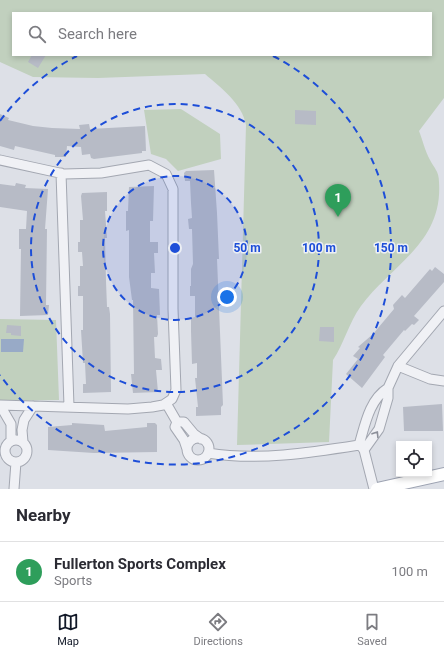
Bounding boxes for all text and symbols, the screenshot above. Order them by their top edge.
search box [12,12,432,56]
icon: search [26,23,48,45]
text: Search here [58,25,137,43]
pin: 1 [325,184,351,217]
centre of rings [168,241,182,255]
text: 50 m [233,241,261,255]
text: 100 m [302,241,336,255]
text: 150 m [374,241,408,255]
your location [217,287,237,307]
one-way arrow [371,431,379,438]
map controls [396,441,432,477]
button: locate [396,441,432,477]
text: Nearby [16,505,71,525]
text: Fullerton Sports Complex [54,555,226,573]
text: 1 [25,564,33,579]
text: 100 m [391,564,428,579]
text: Sports [54,573,92,588]
tab: Map [57,611,79,648]
tab: Directions [193,611,243,648]
tab: Saved [357,611,387,648]

